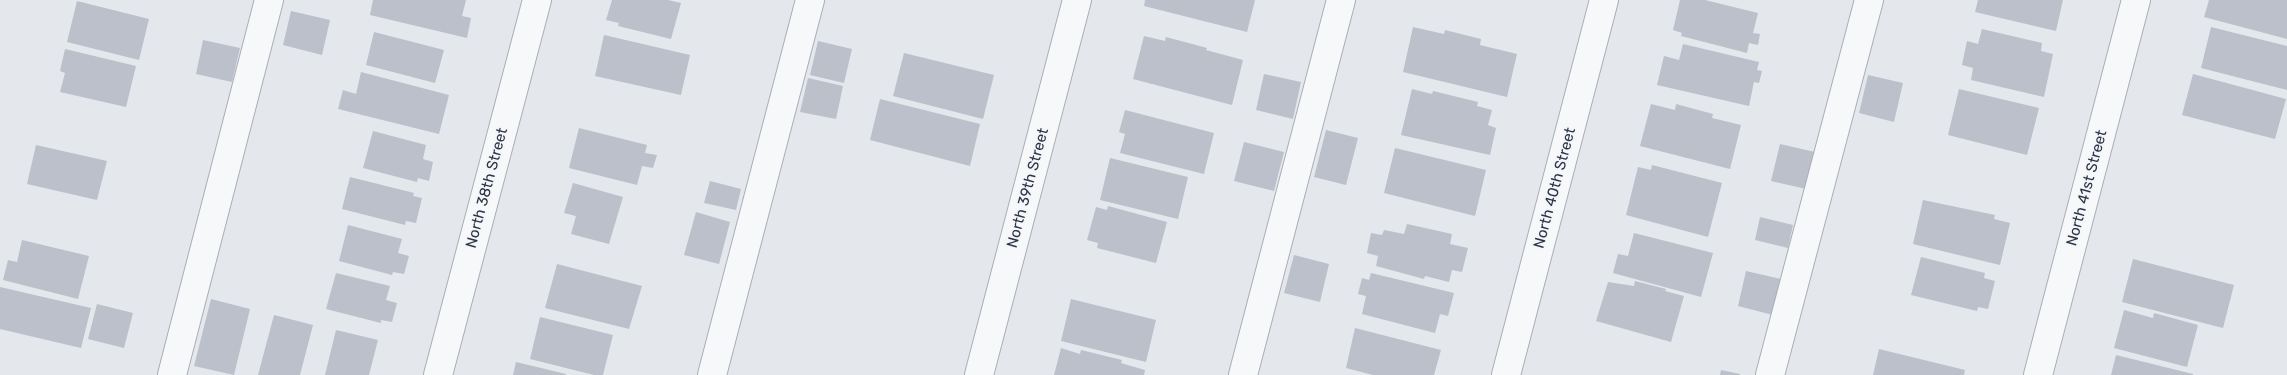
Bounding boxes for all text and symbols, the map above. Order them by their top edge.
street label: North 38th Street [462,126,512,250]
street label: North 39th Street [1003,126,1053,250]
street label: North 40th Street [1530,126,1580,250]
street label: North 41st Street [2063,128,2111,248]

